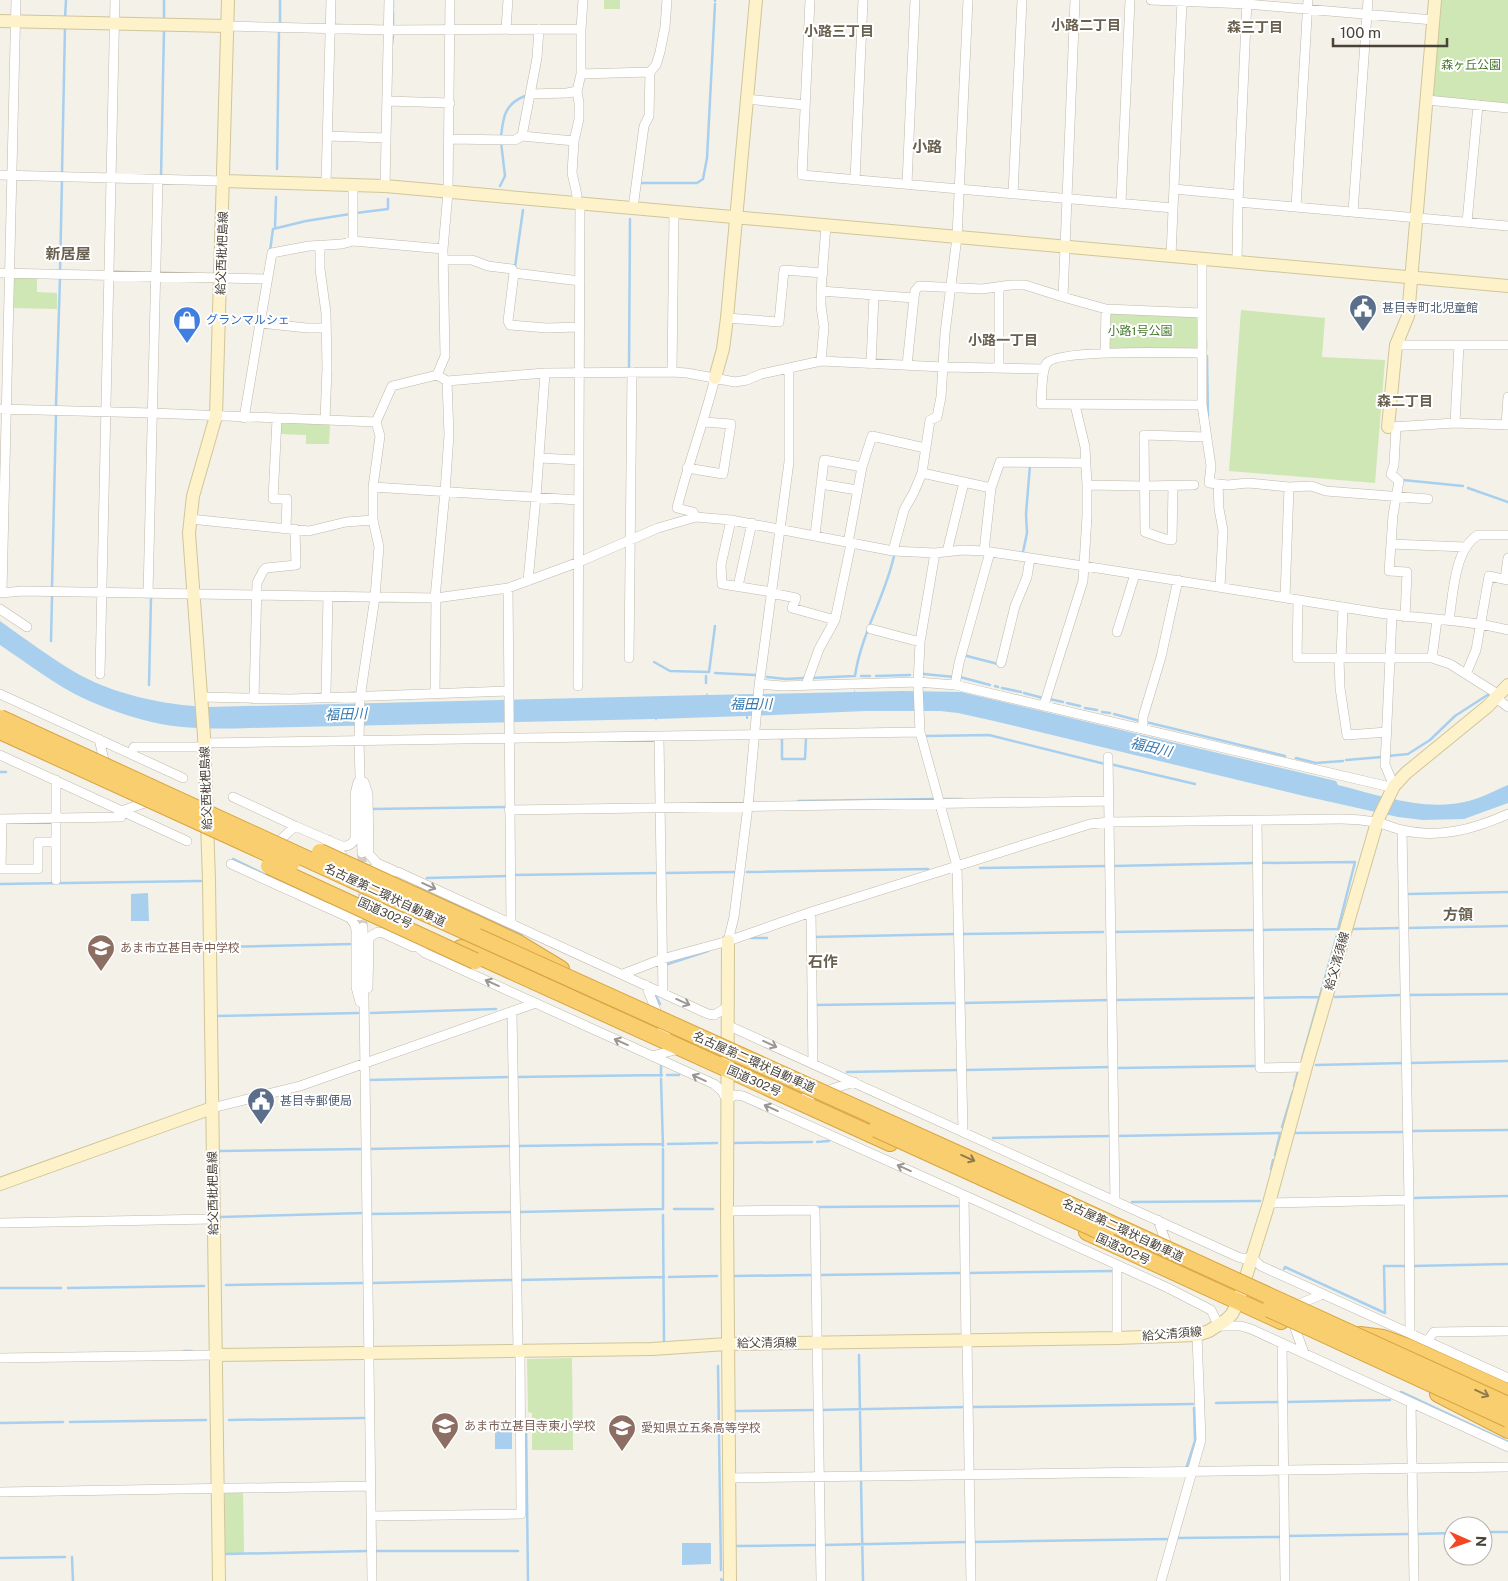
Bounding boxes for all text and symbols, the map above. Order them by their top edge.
scale bar [1333,15,1447,47]
district label: 小路二丁目 [1051,17,1121,33]
district label: 森三丁目 [1227,19,1283,35]
district label: 小路三丁目 [804,23,874,39]
text: 100 m [1340,24,1381,41]
park label: 森ヶ丘公園 [1441,58,1501,72]
district label: 小路 [912,138,942,155]
street label: 給父西枇杷島線 [214,211,230,295]
district label: 新居屋 [45,245,91,262]
public building icon: 甚目寺町北児童館 [1348,293,1378,332]
place label: 甚目寺町北児童館 [1382,301,1478,315]
shop icon: グランマルシェ [172,305,202,344]
place label: グランマルシェ [206,313,290,327]
park label: 小路1号公園 [1108,324,1172,338]
district label: 小路一丁目 [968,332,1038,348]
district label: 森二丁目 [1377,393,1433,409]
water label: 福田川 [730,696,774,712]
water label: 福田川 [325,705,369,723]
water label: 福田川 [1129,734,1175,760]
street label: 給父西枇杷島線 [198,746,214,830]
street label: 名古屋第二環状自動車道 [322,861,448,929]
one-way arrow [421,882,436,892]
street label: 国道302号 [356,895,414,931]
district label: 方領 [1443,906,1473,923]
street label: 給父清須線 [1322,930,1352,992]
school or university icon: あま市立甚目寺中学校 [86,933,116,972]
place label: あま市立甚目寺中学校 [120,941,240,955]
district label: 石作 [808,953,838,970]
one-way arrow [485,978,500,988]
one-way arrow [675,998,690,1008]
street label: 名古屋第二環状自動車道 [691,1029,817,1095]
one-way arrow [614,1036,629,1046]
one-way arrow [762,1040,777,1050]
street label: 国道302号 [725,1063,783,1099]
one-way arrow [692,1072,707,1082]
public building icon: 甚目寺郵便局 [246,1086,276,1125]
place label: 甚目寺郵便局 [280,1094,352,1108]
one-way arrow [764,1103,779,1113]
street label: 給父西枇杷島線 [205,1151,221,1235]
one-way arrow [960,1154,975,1164]
one-way arrow [897,1162,912,1172]
street label: 名古屋第二環状自動車道 [1060,1196,1186,1264]
street label: 国道302号 [1094,1230,1152,1268]
street label: 給父清須線 [1141,1324,1203,1344]
street label: 給父清須線 [737,1335,797,1351]
one-way arrow [1474,1389,1489,1399]
school or university icon: あま市立甚目寺東小学校 [430,1411,460,1450]
school or university icon: 愛知県立五条高等学校 [607,1413,637,1452]
place label: あま市立甚目寺東小学校 [464,1419,596,1433]
place label: 愛知県立五条高等学校 [641,1421,761,1435]
north arrow [1443,1516,1493,1566]
text: N [1473,1536,1489,1547]

